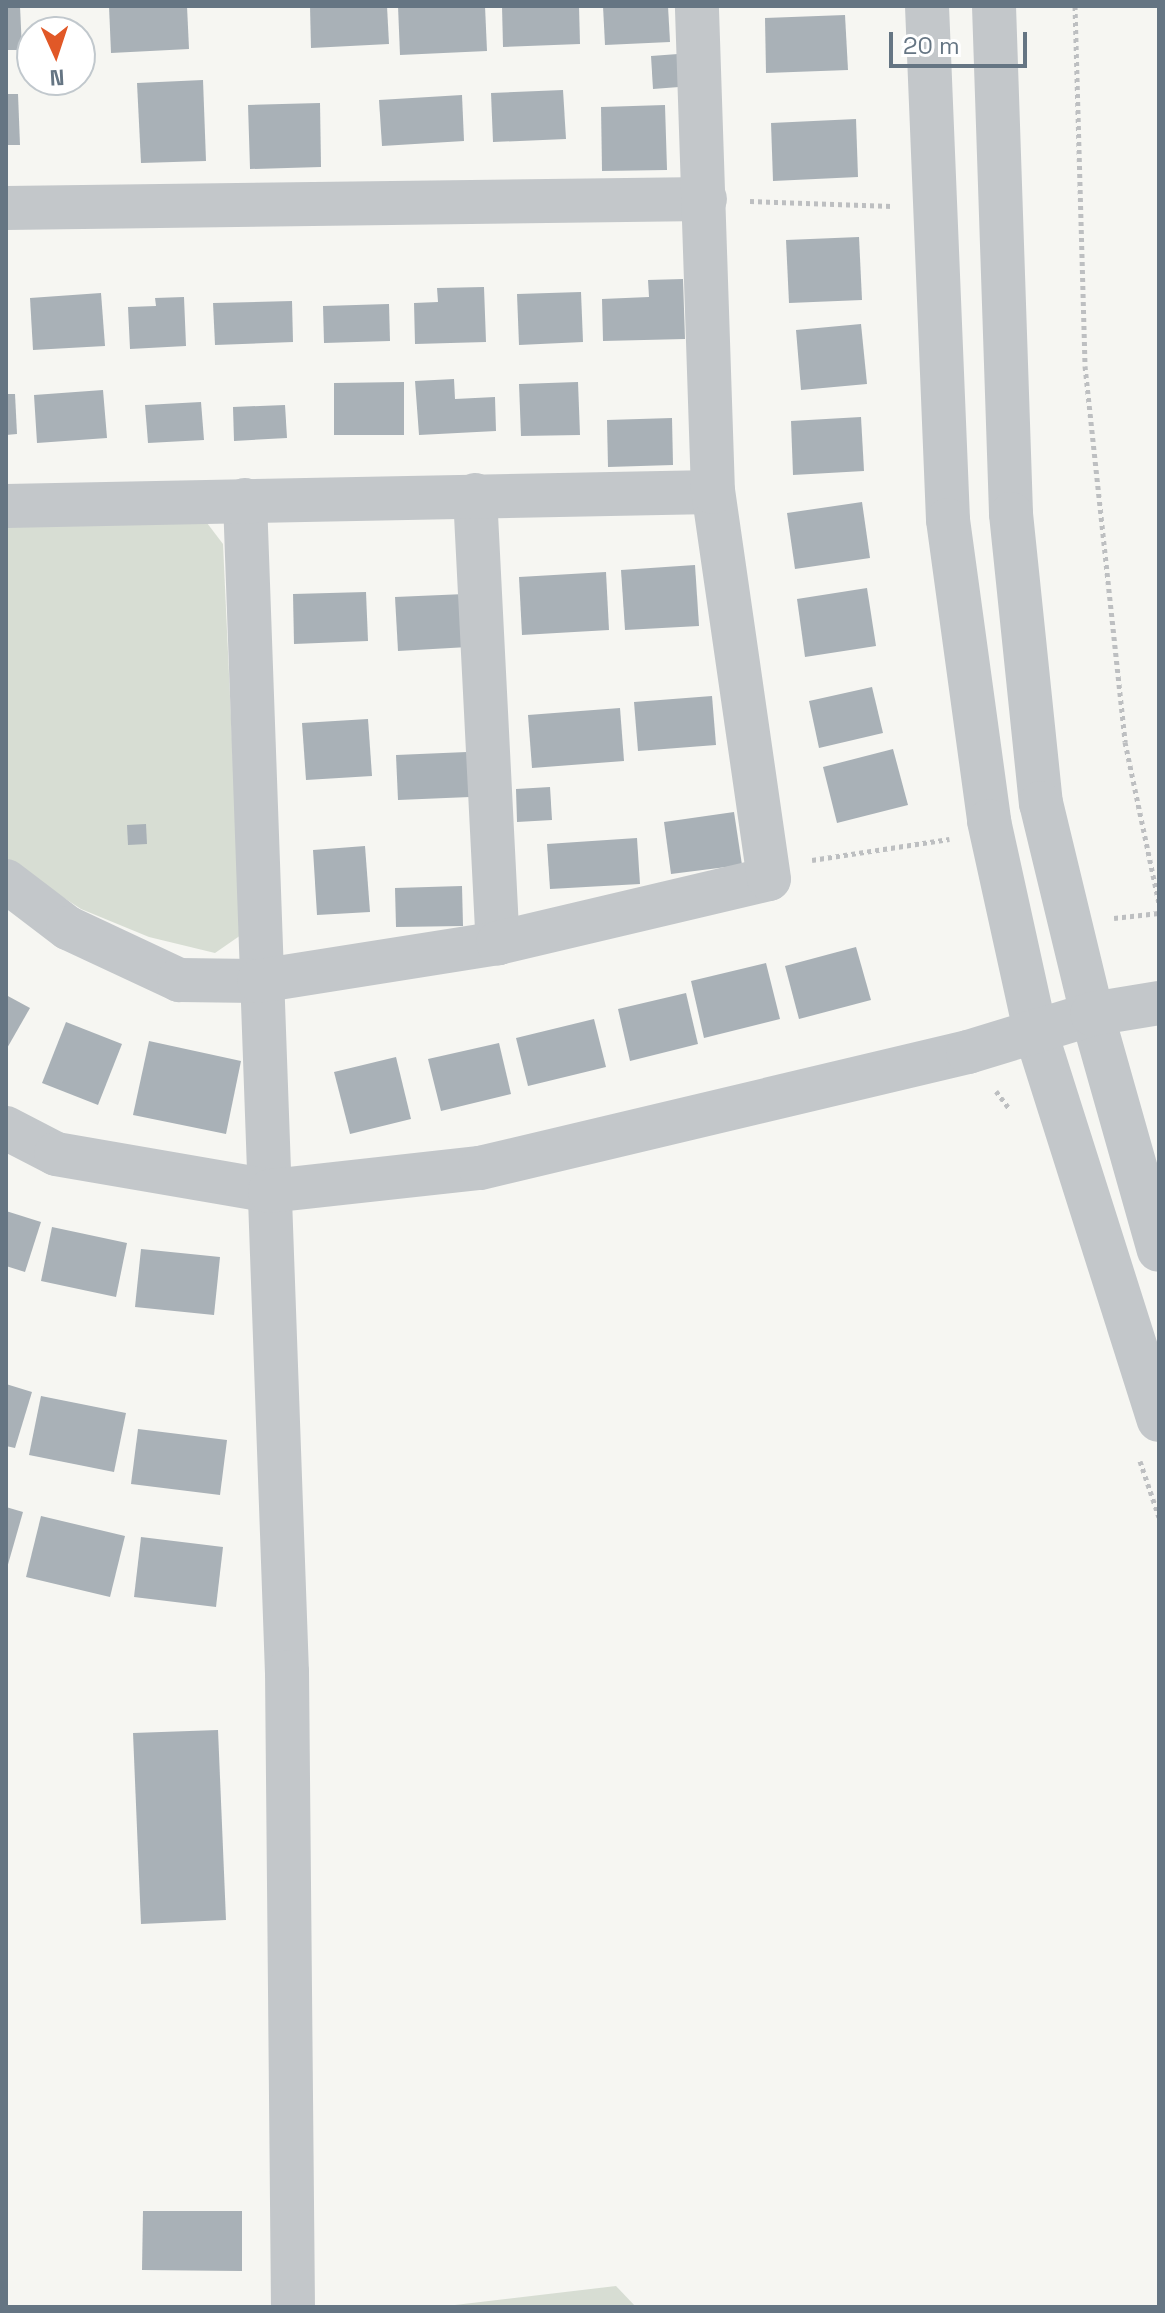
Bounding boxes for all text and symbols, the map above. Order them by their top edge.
north arrow [16,16,96,96]
scale bar [893,16,1031,66]
text: 20 m [903,30,960,61]
text: N [49,64,65,92]

